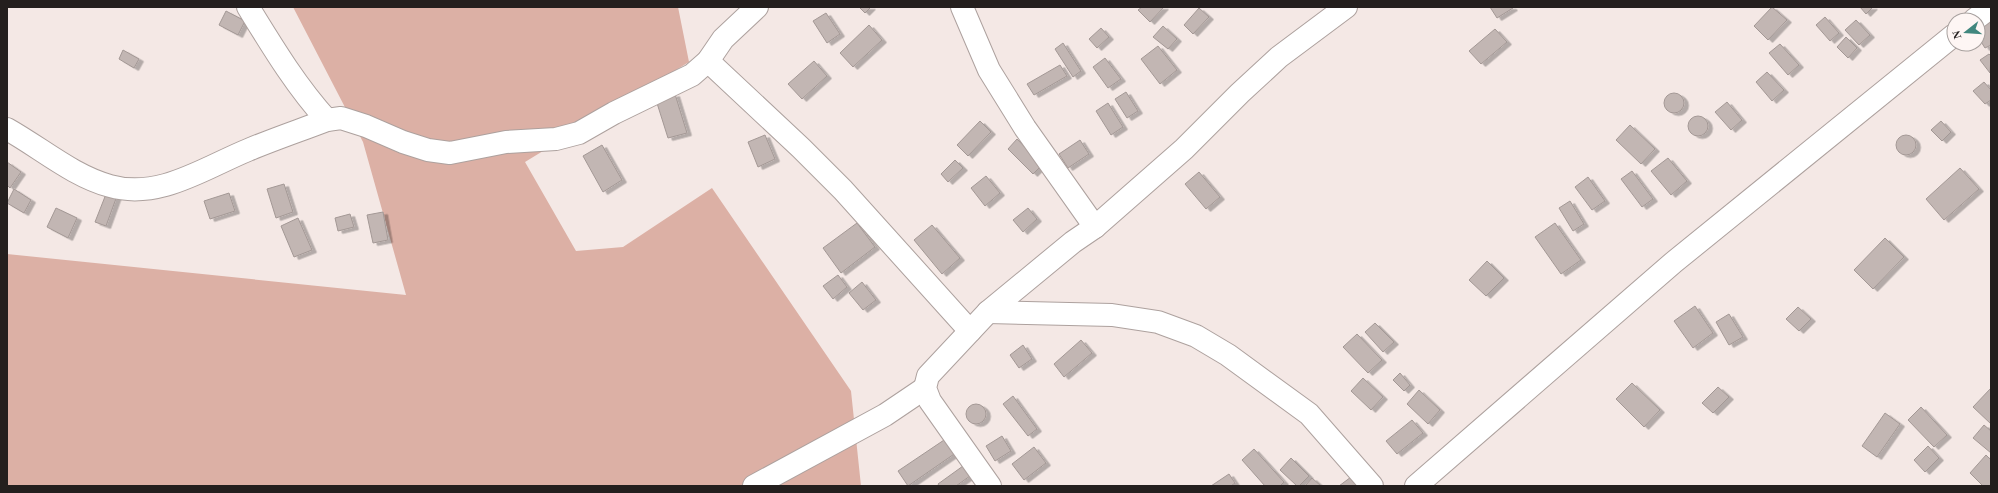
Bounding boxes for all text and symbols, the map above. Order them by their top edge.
north arrow [1946,12,1986,52]
text: N [1950,29,1963,40]

